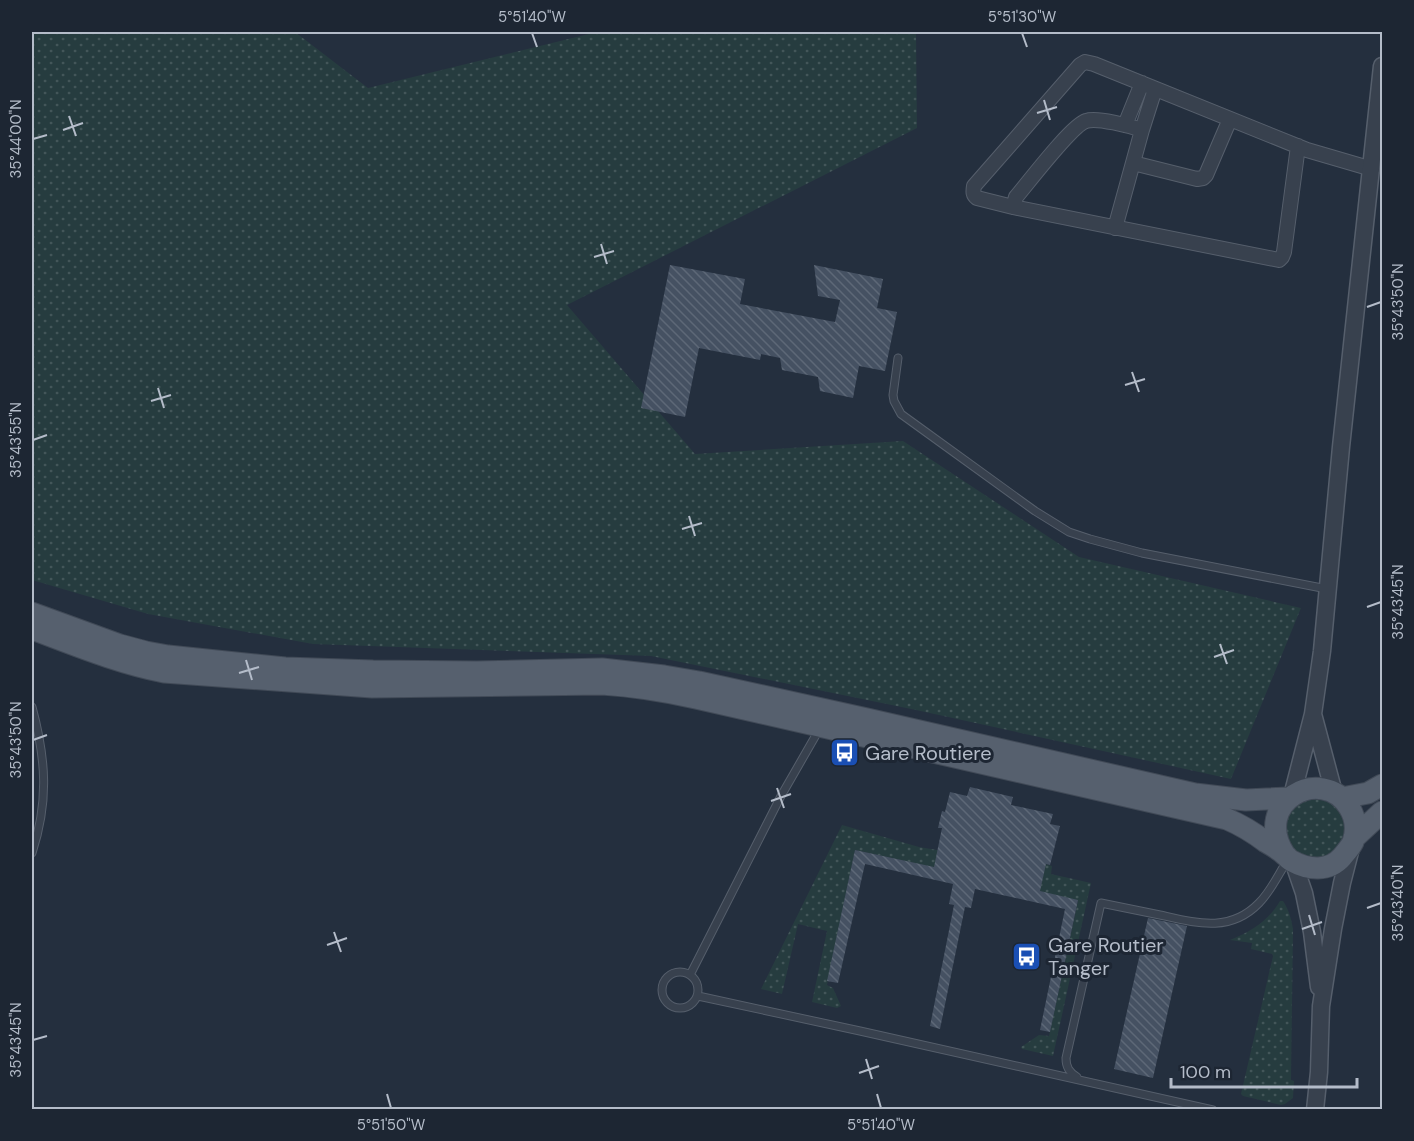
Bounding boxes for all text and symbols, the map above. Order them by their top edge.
text: 5°51'40"W [498,7,566,27]
text: 5°51'30"W [988,7,1057,27]
text: 35°44'00"N [6,99,26,179]
text: 35°43'50"N [1388,263,1408,341]
text: 35°43'55"N [6,402,26,478]
text: 35°43'45"N [1388,564,1408,640]
text: 35°43'50"N [6,701,26,779]
bus stop icon: Gare Routiere [828,737,860,769]
place label: Gare Routiere [865,740,992,766]
text: 35°43'40"N [1388,865,1408,941]
place label: Gare Routier Tanger [1048,932,1164,981]
bus stop icon: Gare Routier Tanger [1011,940,1043,972]
text: 35°43'45"N [6,1002,26,1078]
scale bar [1171,1051,1357,1089]
text: 100 m [1180,1060,1231,1084]
text: 5°51'50"W [357,1115,426,1135]
text: 5°51'40"W [847,1115,915,1135]

